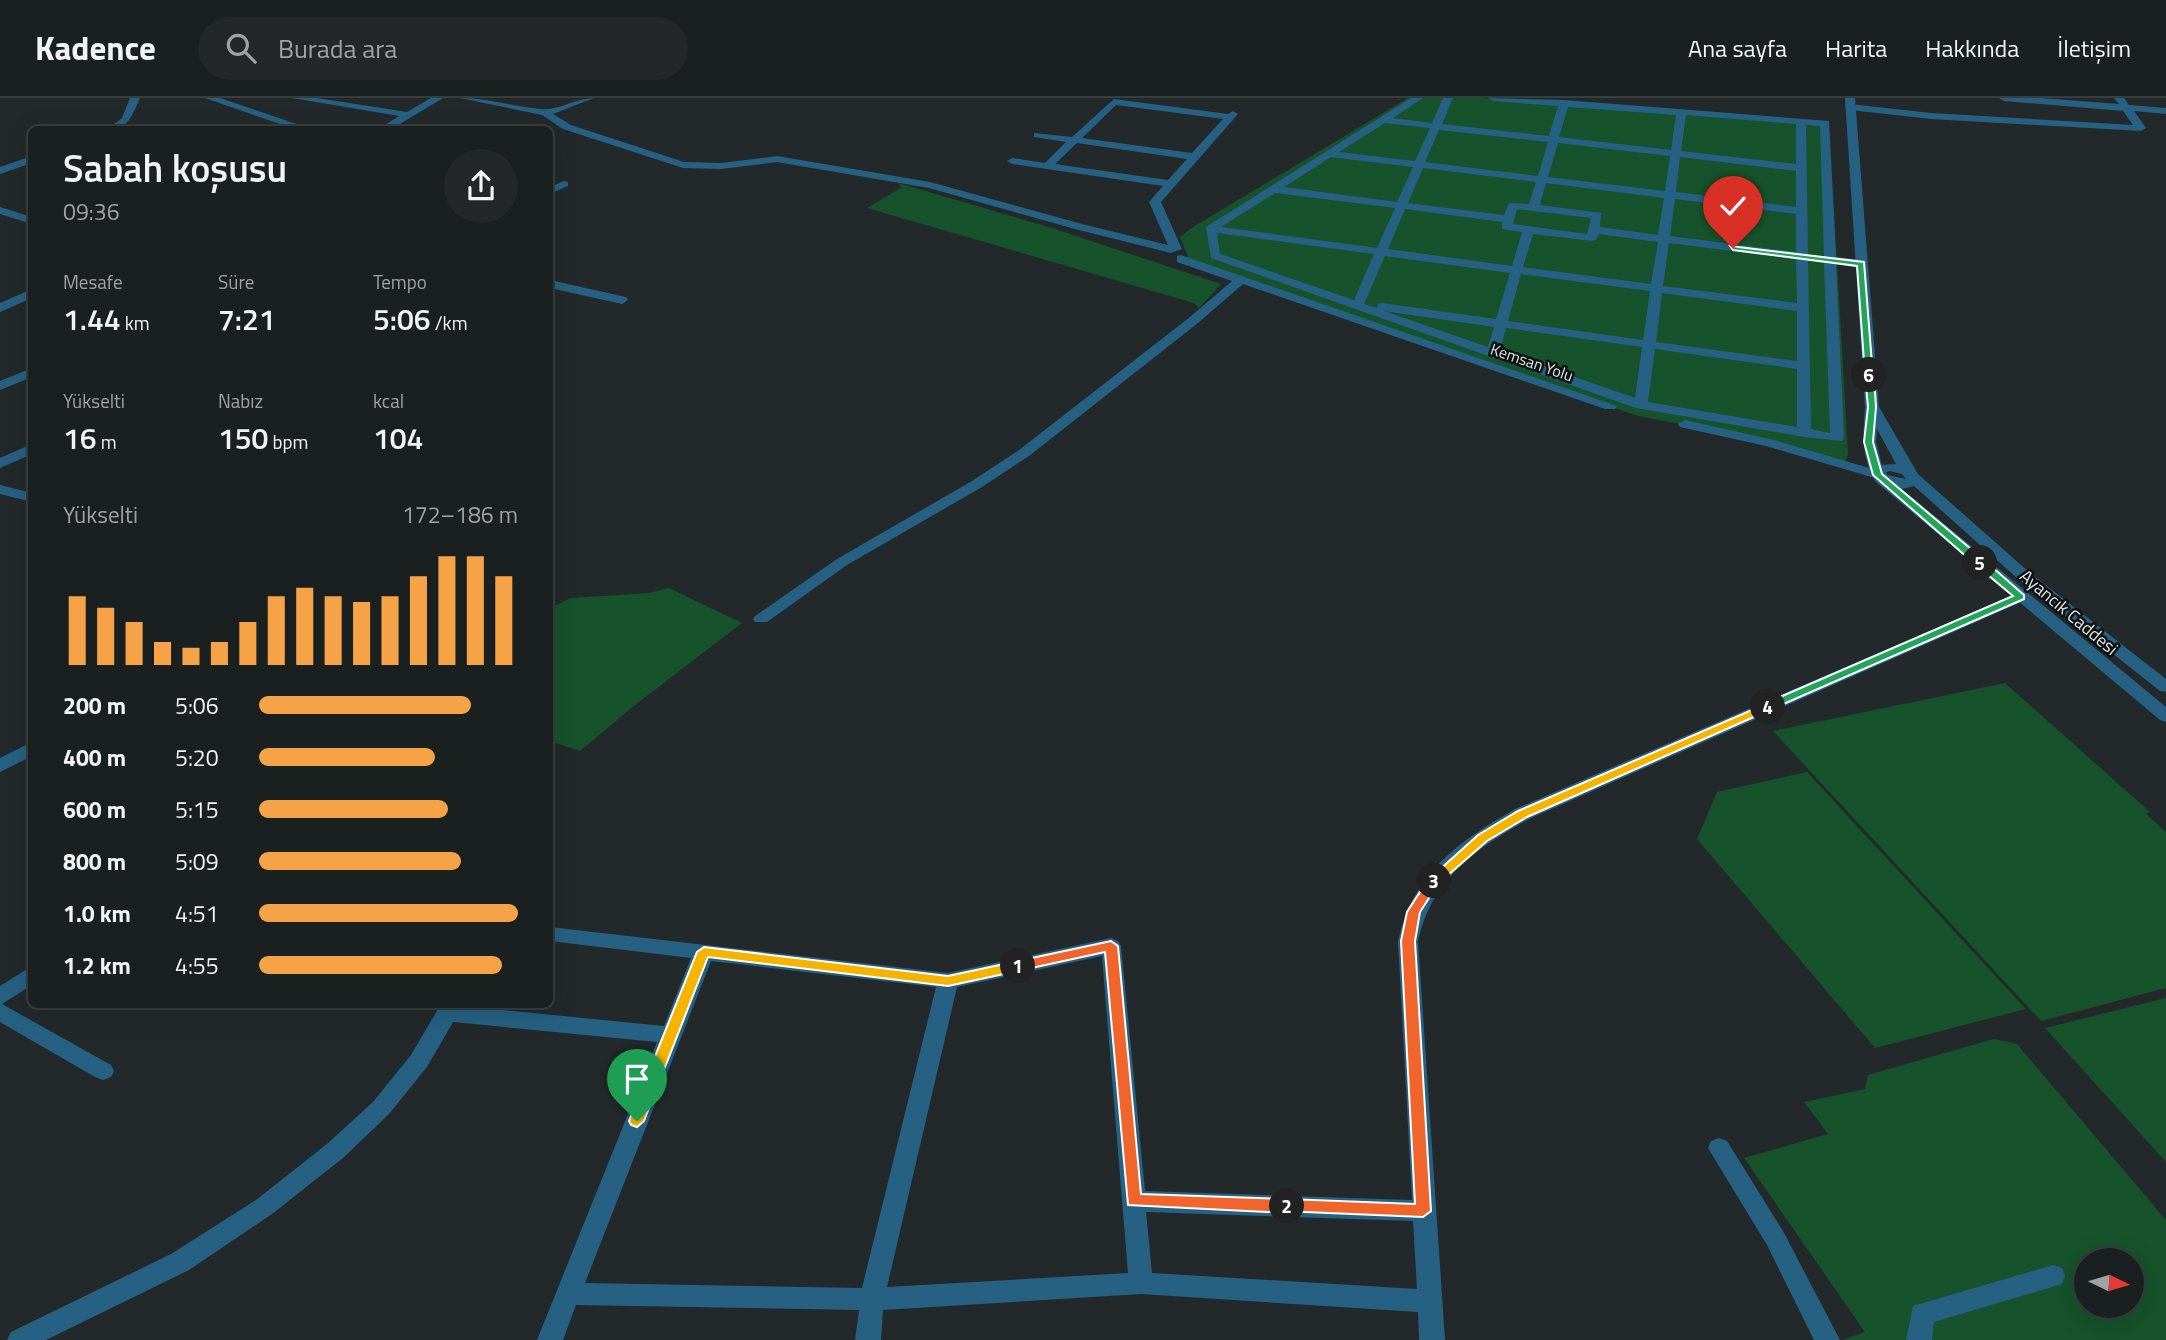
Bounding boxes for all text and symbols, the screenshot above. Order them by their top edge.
search box [198,17,688,80]
text: Kadence [35,23,156,73]
icon: search [222,29,260,67]
text: Burada ara [278,29,397,68]
text: Ana sayfa [1688,30,1787,66]
text: Harita [1825,30,1887,66]
text: Hakkında [1925,30,2019,66]
text: İletişim [2057,30,2131,66]
text: Sabah koşusu [63,139,287,197]
button: share [444,149,518,223]
pin [1703,176,1763,248]
icon: check [1714,187,1752,225]
text: 09:36 [63,194,120,229]
text: Mesafe [63,267,123,296]
text: Süre [218,267,254,296]
text: Tempo [373,267,427,296]
text: 1.44 [63,296,121,342]
text: 7:21 [218,296,276,342]
text: 5:06 [373,296,431,342]
text: km [121,308,150,337]
text: /km [431,308,468,337]
street label: Kemsan Yolu [1487,337,1577,387]
pin: 6 [1852,358,1886,392]
text: 6 [1863,360,1874,389]
text: Yükselti [63,386,125,415]
text: Nabız [218,386,263,415]
text: kcal [373,386,404,415]
text: 16 [63,415,97,461]
text: 150 [218,415,268,461]
text: 104 [373,415,423,461]
text: m [97,427,117,456]
text: bpm [268,427,308,456]
text: Yükselti [63,497,138,532]
text: 172–186 m [402,497,518,532]
pin: 5 [1962,546,1997,580]
text: 5 [1974,548,1985,577]
street label: Ayancık Caddesi [2014,563,2124,661]
text: 200 m [63,688,126,723]
text: 5:06 [175,688,219,723]
pin: 4 [1750,690,1786,724]
text: 4 [1762,692,1773,721]
text: 400 m [63,740,126,775]
text: 5:20 [175,740,219,775]
text: 600 m [63,792,126,827]
text: 5:15 [175,792,219,827]
text: 800 m [63,844,126,879]
text: 5:09 [175,844,219,879]
pin: 3 [1416,864,1452,898]
text: 3 [1428,866,1439,895]
text: 1.0 km [63,896,131,931]
text: 4:51 [175,896,219,931]
text: 1.2 km [63,948,131,983]
text: 4:55 [175,948,219,983]
pin: 1 [1000,948,1036,984]
text: 1 [1012,951,1023,980]
pin [607,1049,667,1121]
icon: arrive [618,1060,656,1098]
pin: 2 [1270,1188,1304,1224]
text: 2 [1281,1191,1292,1220]
north arrow [2074,1248,2144,1318]
map controls [2074,1248,2144,1318]

